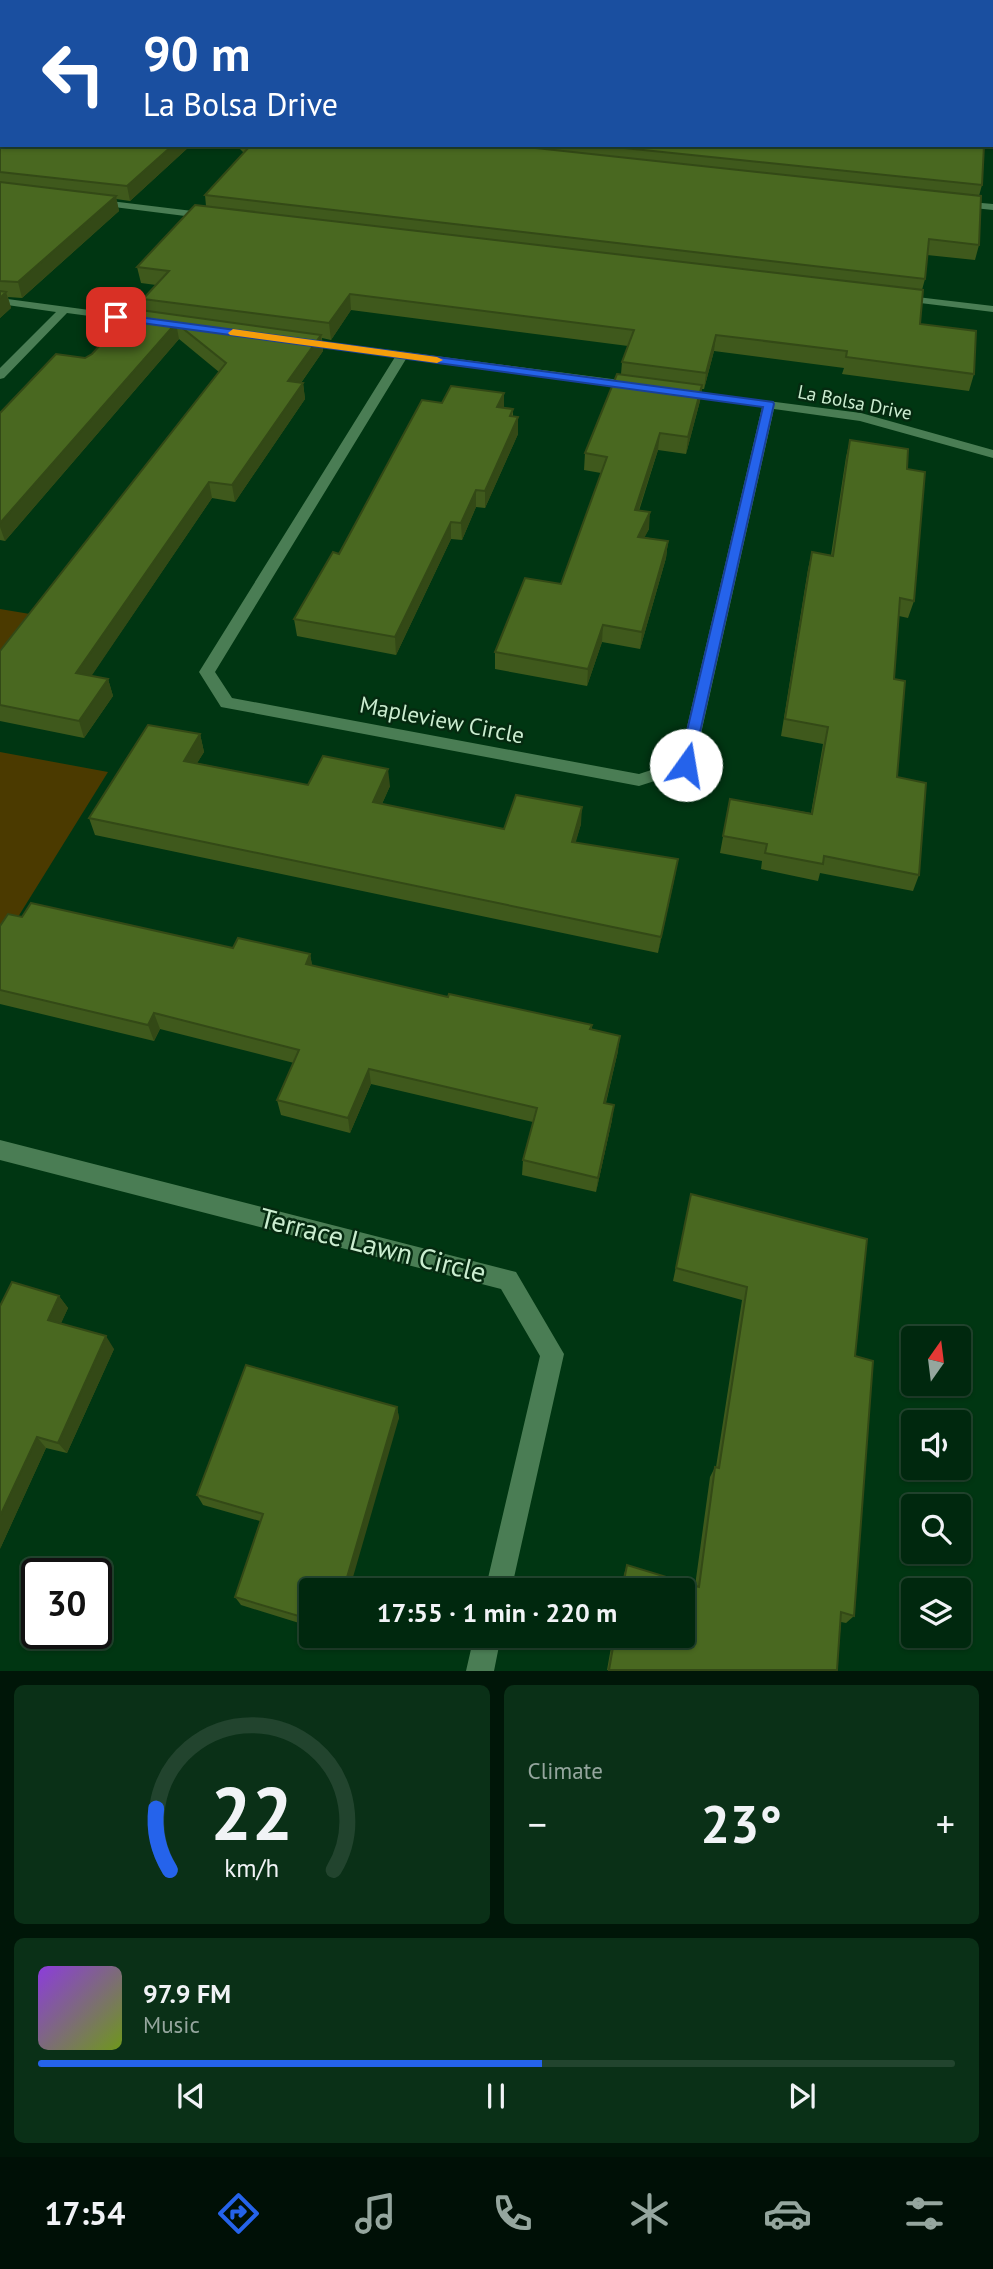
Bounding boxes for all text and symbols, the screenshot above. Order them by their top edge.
text: 90 m [143,21,250,85]
icon: left [28,28,119,119]
text: La Bolsa Drive [143,83,338,125]
pin [86,287,146,347]
icon: arrive [97,298,135,336]
street label: La Bolsa Drive [796,379,914,425]
street label: Mapleview Circle [357,689,527,750]
position arrow [649,728,723,802]
street label: Terrace Lawn Circle [256,1198,490,1291]
north arrow [901,1326,971,1396]
map controls [901,1326,971,1648]
button: sound [901,1410,971,1480]
button: search [901,1494,971,1564]
speed limit sign: 30 [21,1558,112,1649]
button: layers [901,1578,971,1648]
text: 17:55 · 1 min · 220 m [377,1596,617,1629]
text: Climate [528,1756,603,1785]
text: 22 [210,1767,293,1861]
text: 23° [700,1790,782,1857]
text: − [528,1799,547,1848]
text: + [936,1799,955,1848]
text: km/h [224,1852,279,1884]
text: 97.9 FM [143,1977,231,2010]
text: Music [143,2010,200,2039]
icon: previous [172,2077,210,2115]
icon: pause [477,2077,515,2115]
icon: next [783,2077,821,2115]
icon: directions [214,2189,263,2238]
icon: music [351,2189,400,2238]
icon: phone [488,2189,537,2238]
icon: climate [625,2189,674,2238]
icon: car [763,2189,812,2238]
icon: filters [900,2189,949,2238]
text: 17:54 [44,2192,125,2234]

